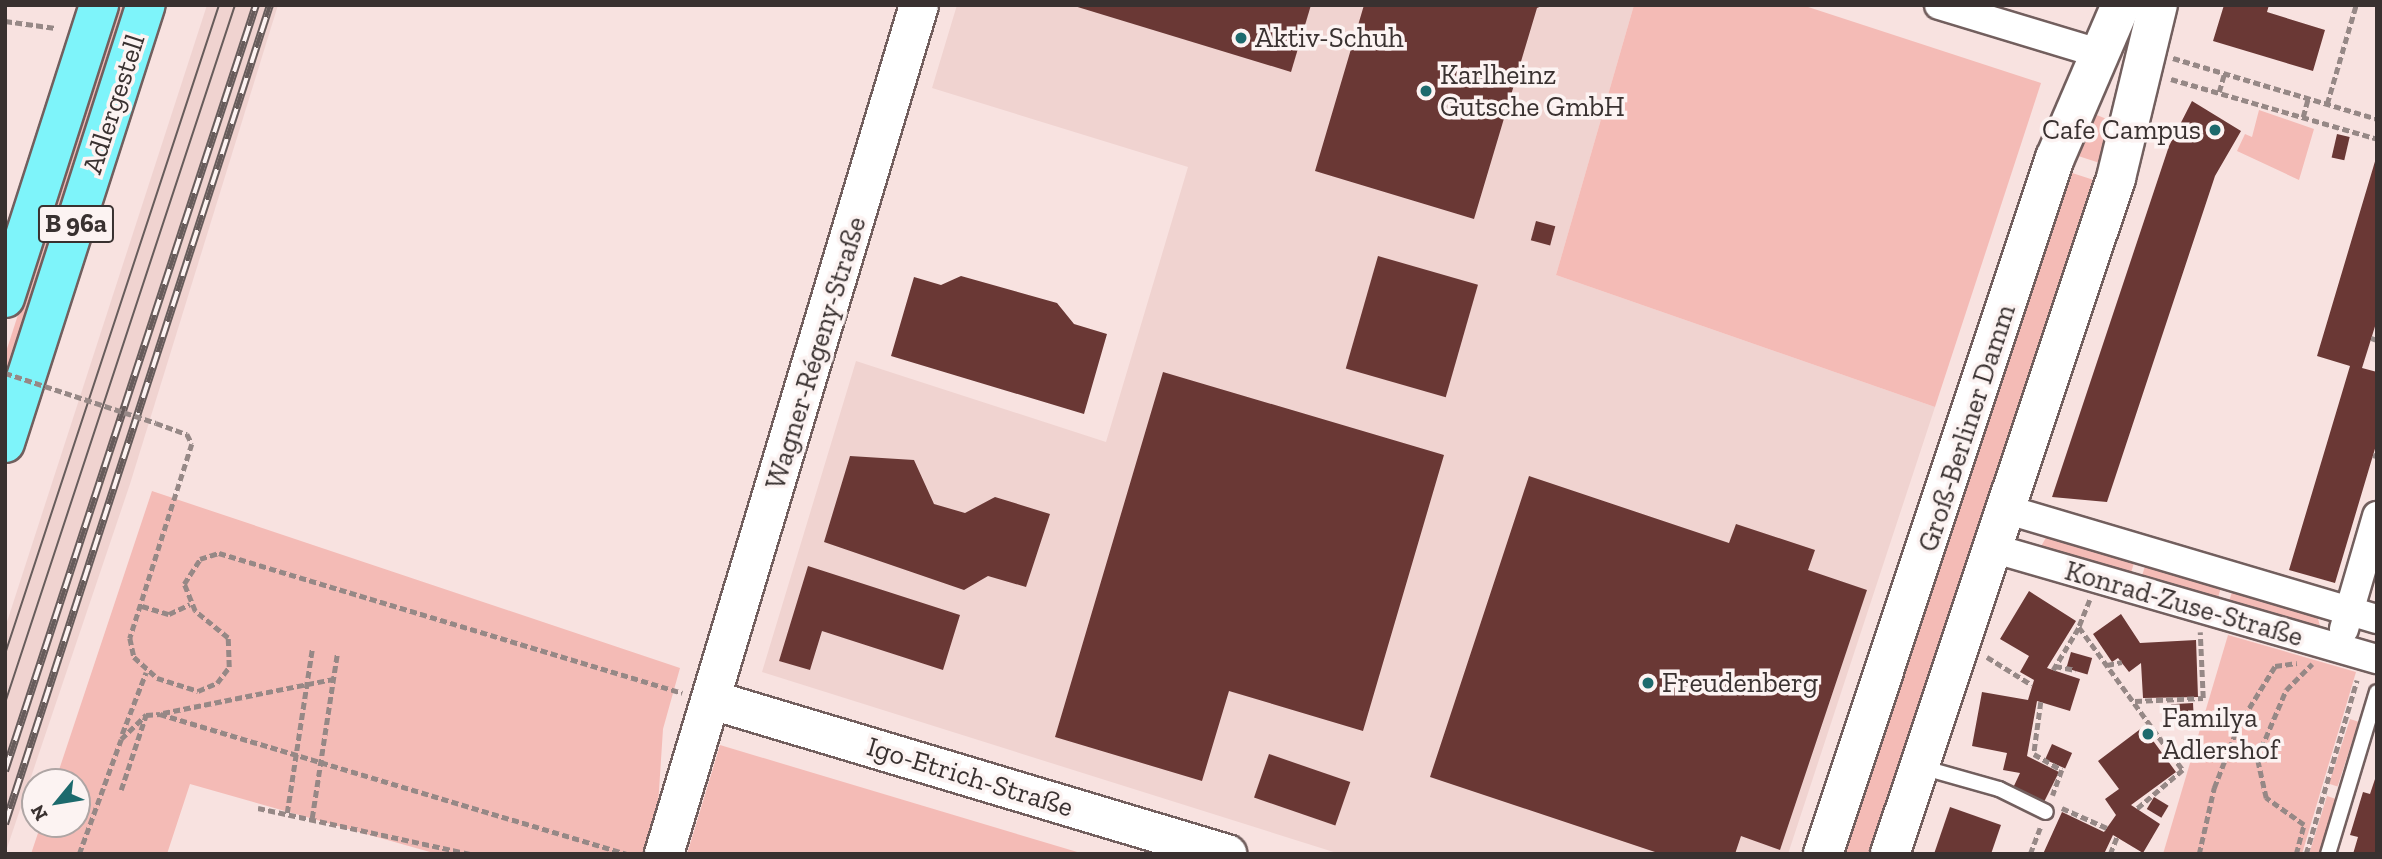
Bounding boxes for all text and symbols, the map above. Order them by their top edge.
place label: Aktiv-Schuh [1255,21,1404,55]
street label: Adlergestell [76,30,152,178]
marker: Aktiv-Schuh [1233,30,1249,46]
place label: Karlheinz Gutsche GmbH [1440,58,1625,124]
marker: Karlheinz Gutsche GmbH [1418,83,1434,99]
place label: Cafe Campus [2042,113,2201,147]
marker: Cafe Campus [2207,122,2223,138]
road number: B 96a [38,202,114,246]
street label: Wagner-Régeny-Straße [759,213,873,493]
street label: Groß-Berliner Damm [1911,300,2023,556]
street label: Konrad-Zuse-Straße [2061,554,2307,654]
place label: Freudenberg [1662,666,1818,700]
marker: Freudenberg [1640,675,1656,691]
place label: Familya Adlershof [2162,701,2279,767]
marker: Familya Adlershof [2140,726,2156,742]
street label: Igo-Etrich-Straße [863,730,1077,824]
north arrow [21,768,91,838]
text: N [26,801,53,825]

